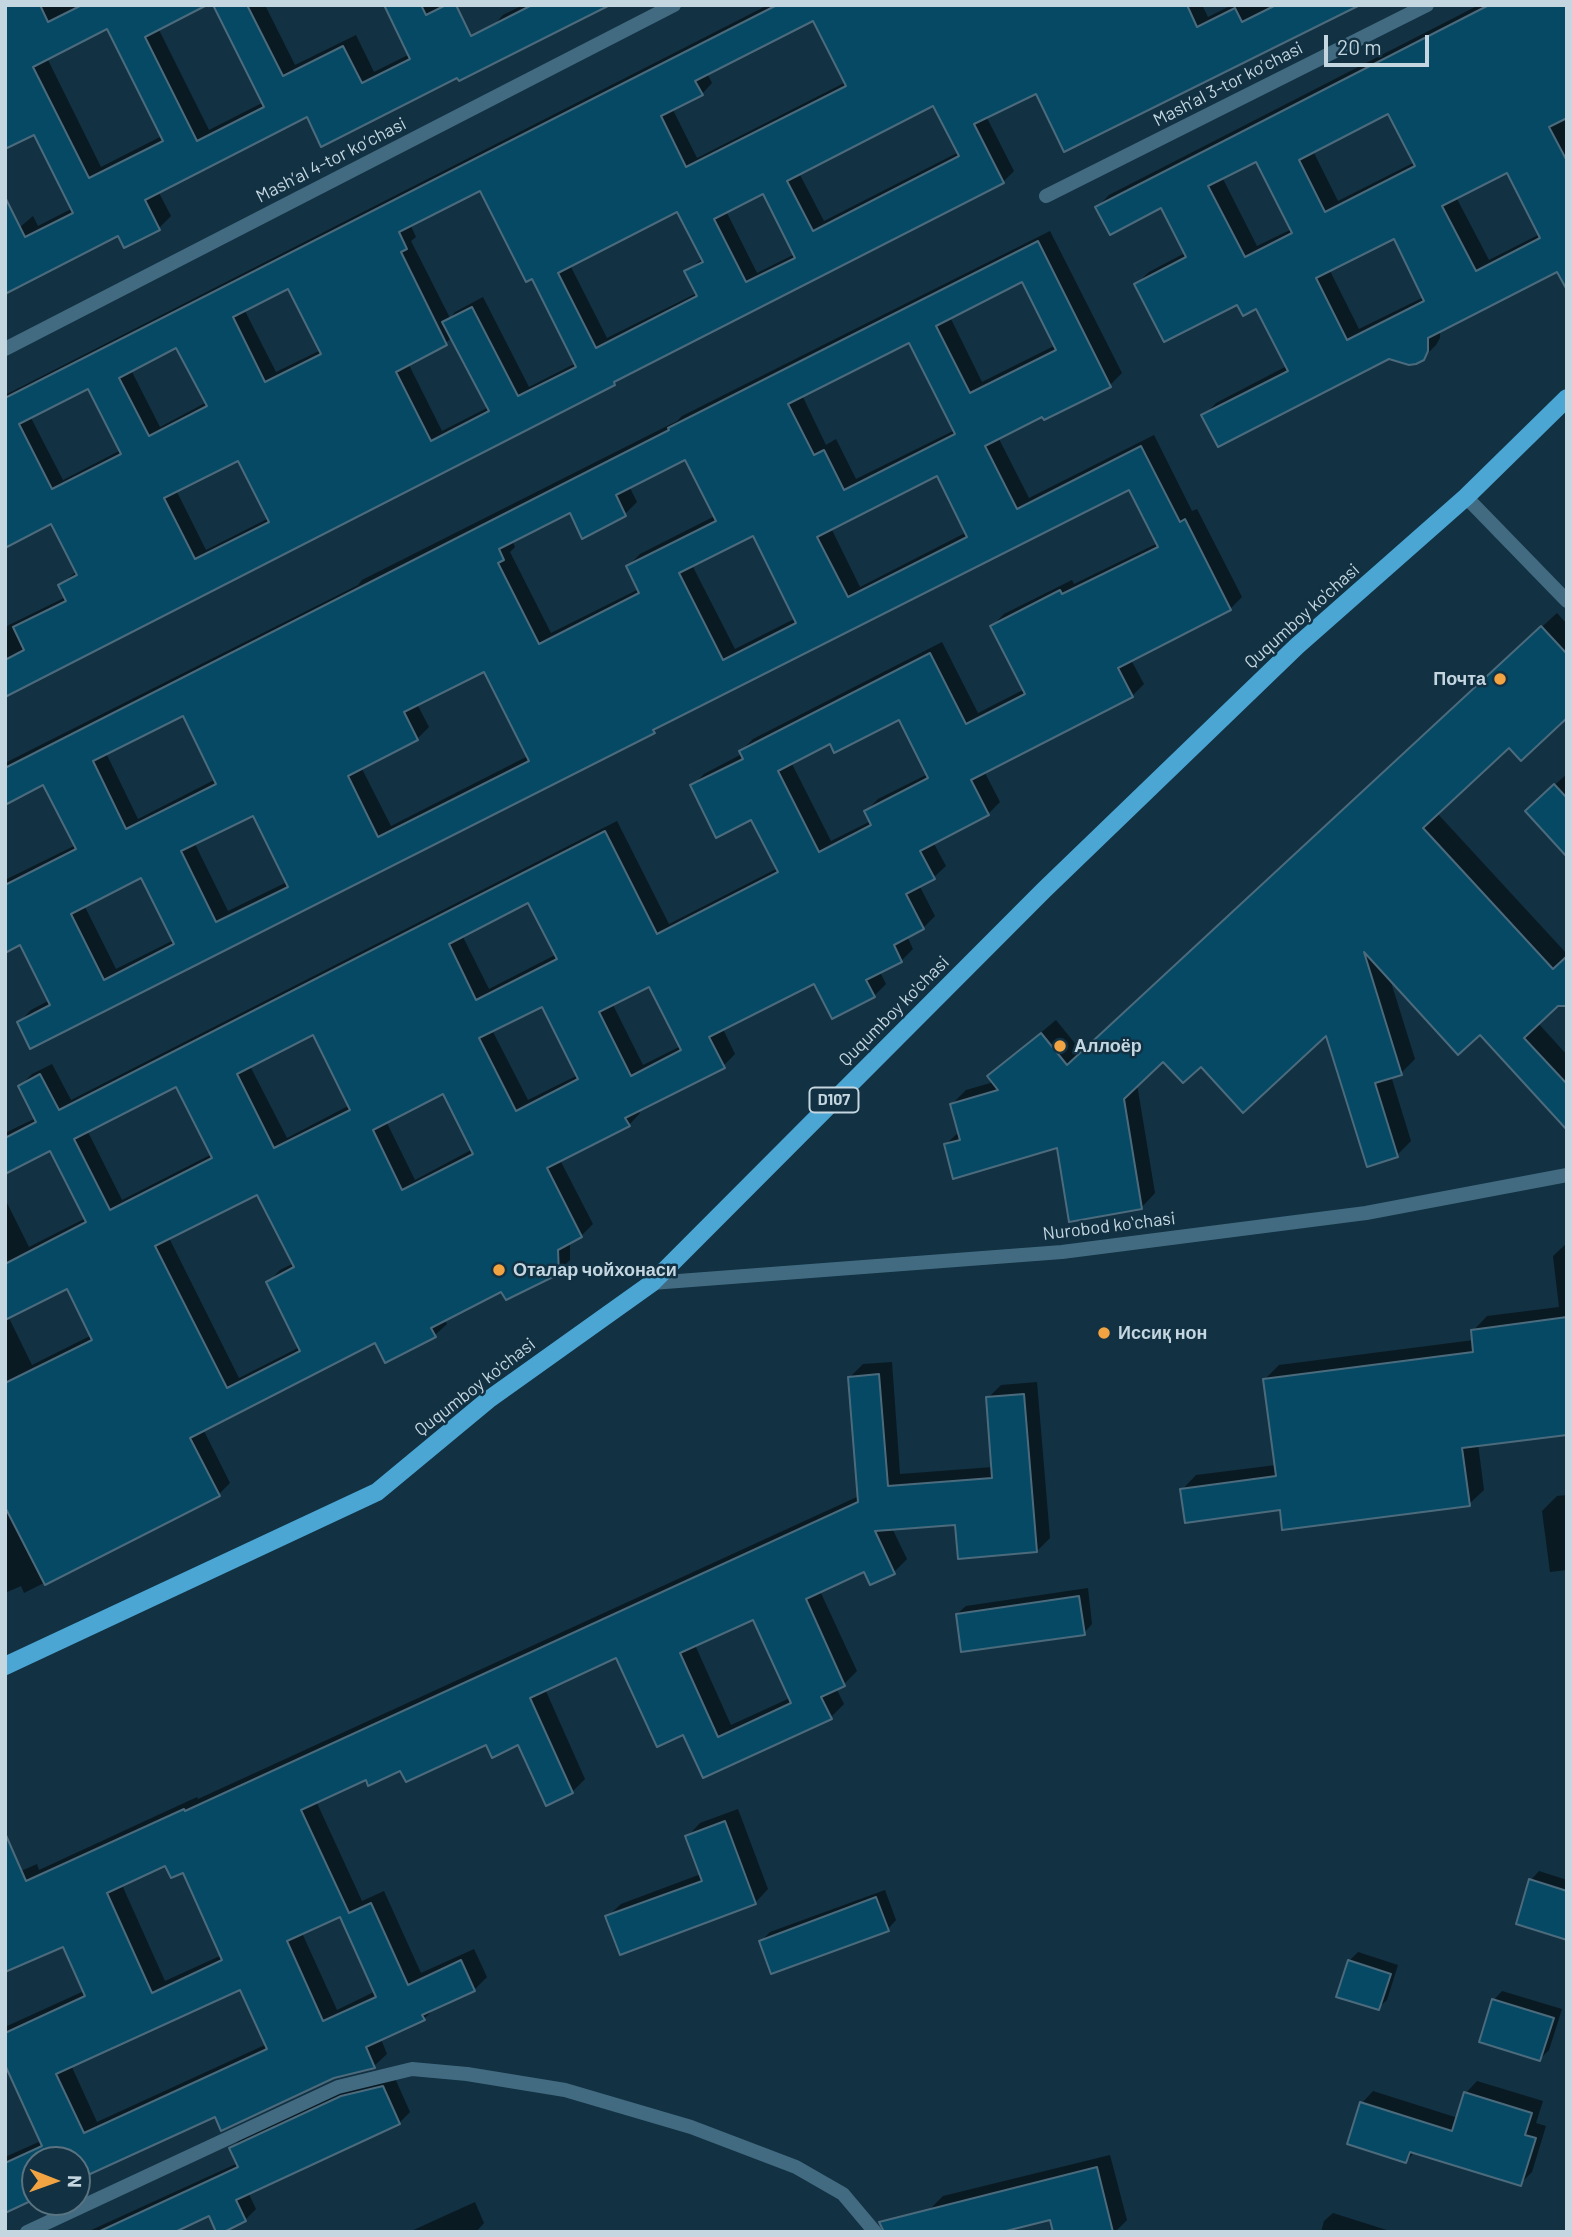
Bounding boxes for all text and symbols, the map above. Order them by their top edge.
scale bar [1327,21,1432,65]
text: 20 m [1337,34,1382,59]
street label: Mashʼal 3-tor koʼchasi [1150,37,1306,131]
street label: Mashʼal 4-tor koʼchasi [252,113,410,207]
street label: Ququmboy ko'chasi [1240,559,1364,673]
place label: Почта [1433,668,1486,690]
marker: Почта [1492,671,1508,687]
street label: Ququmboy ko'chasi [834,951,954,1071]
place label: Аллоёр [1074,1035,1142,1057]
marker: Аллоёр [1052,1038,1068,1054]
road number: D107 [810,1088,858,1112]
street label: Nurobod koʻchasi [1041,1207,1177,1245]
place label: Оталар чойхонаси [513,1259,677,1281]
marker: Оталар чойхонаси [491,1262,507,1278]
place label: Иссиқ нон [1118,1322,1207,1344]
marker: Иссиқ нон [1096,1325,1112,1341]
street label: Ququmboy ko'chasi [411,1333,539,1441]
north arrow [21,2146,91,2216]
text: N [64,2175,87,2188]

